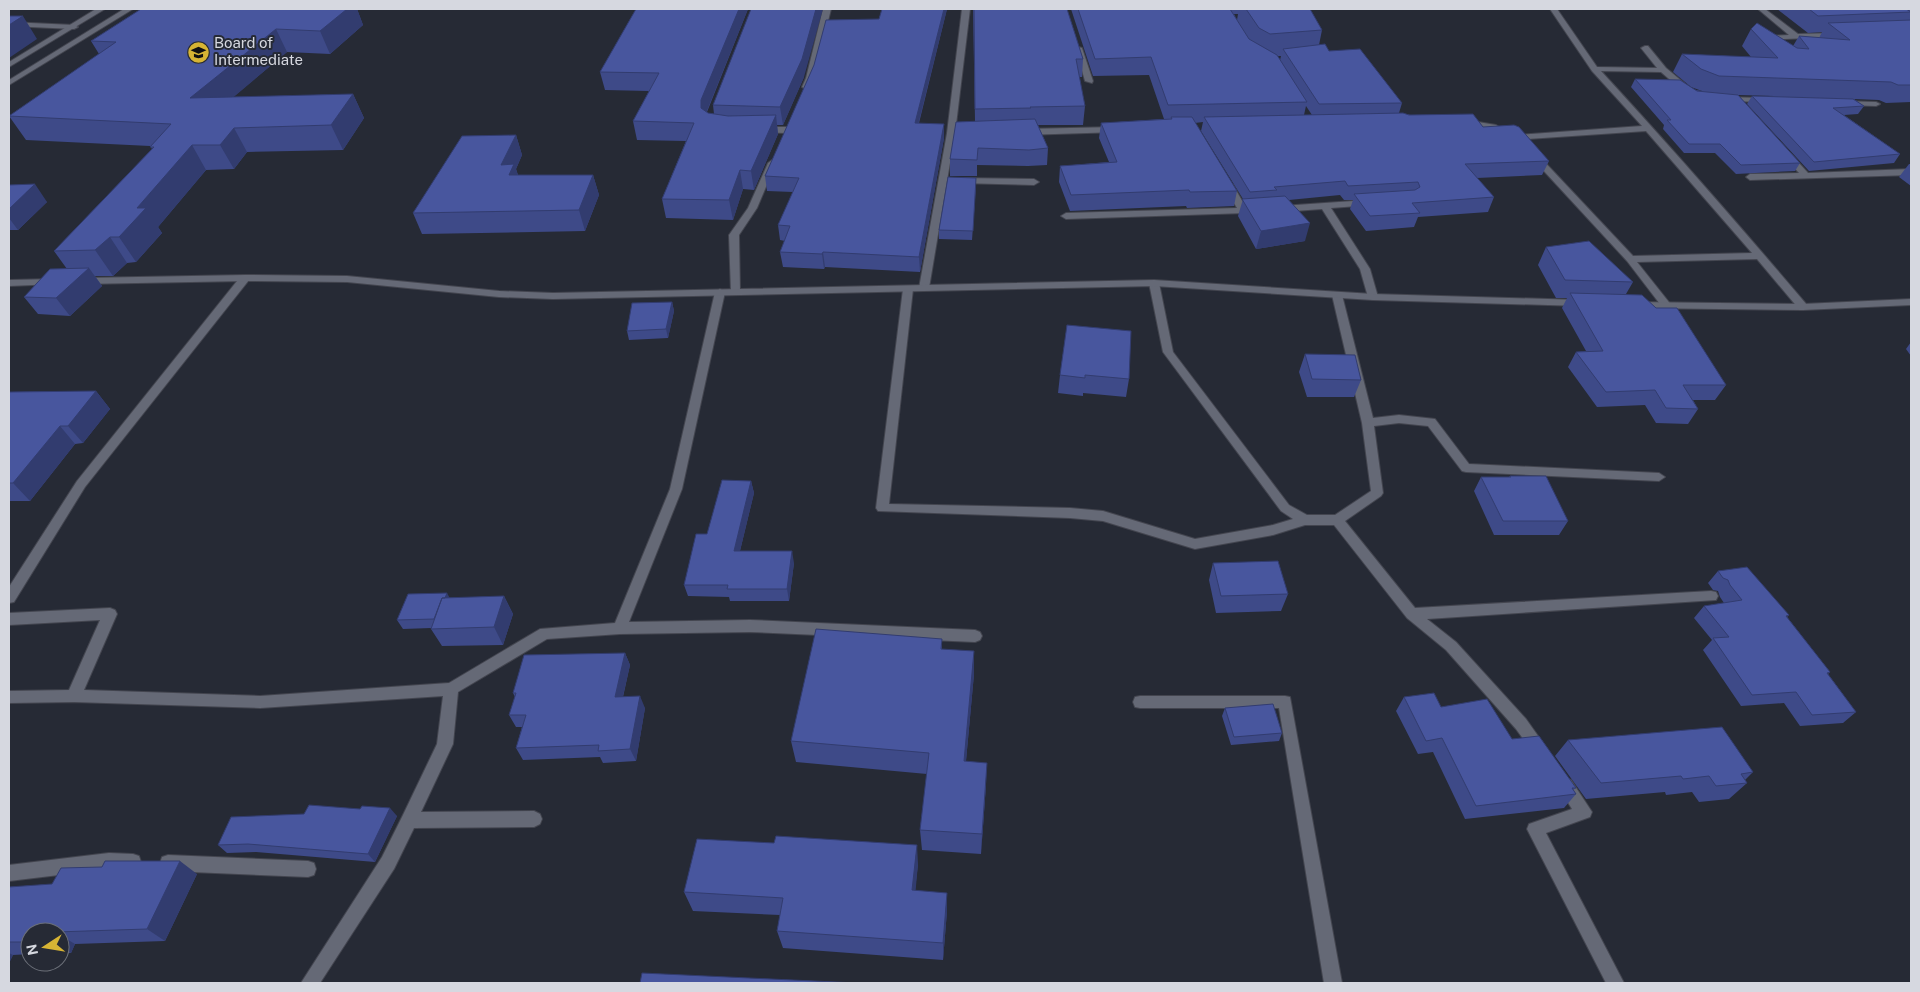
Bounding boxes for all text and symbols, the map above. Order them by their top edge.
place label: Board of Intermediate [214,34,303,68]
school or university icon: Board of Intermediate [186,40,210,64]
north arrow [20,922,70,972]
text: N [23,943,41,957]

